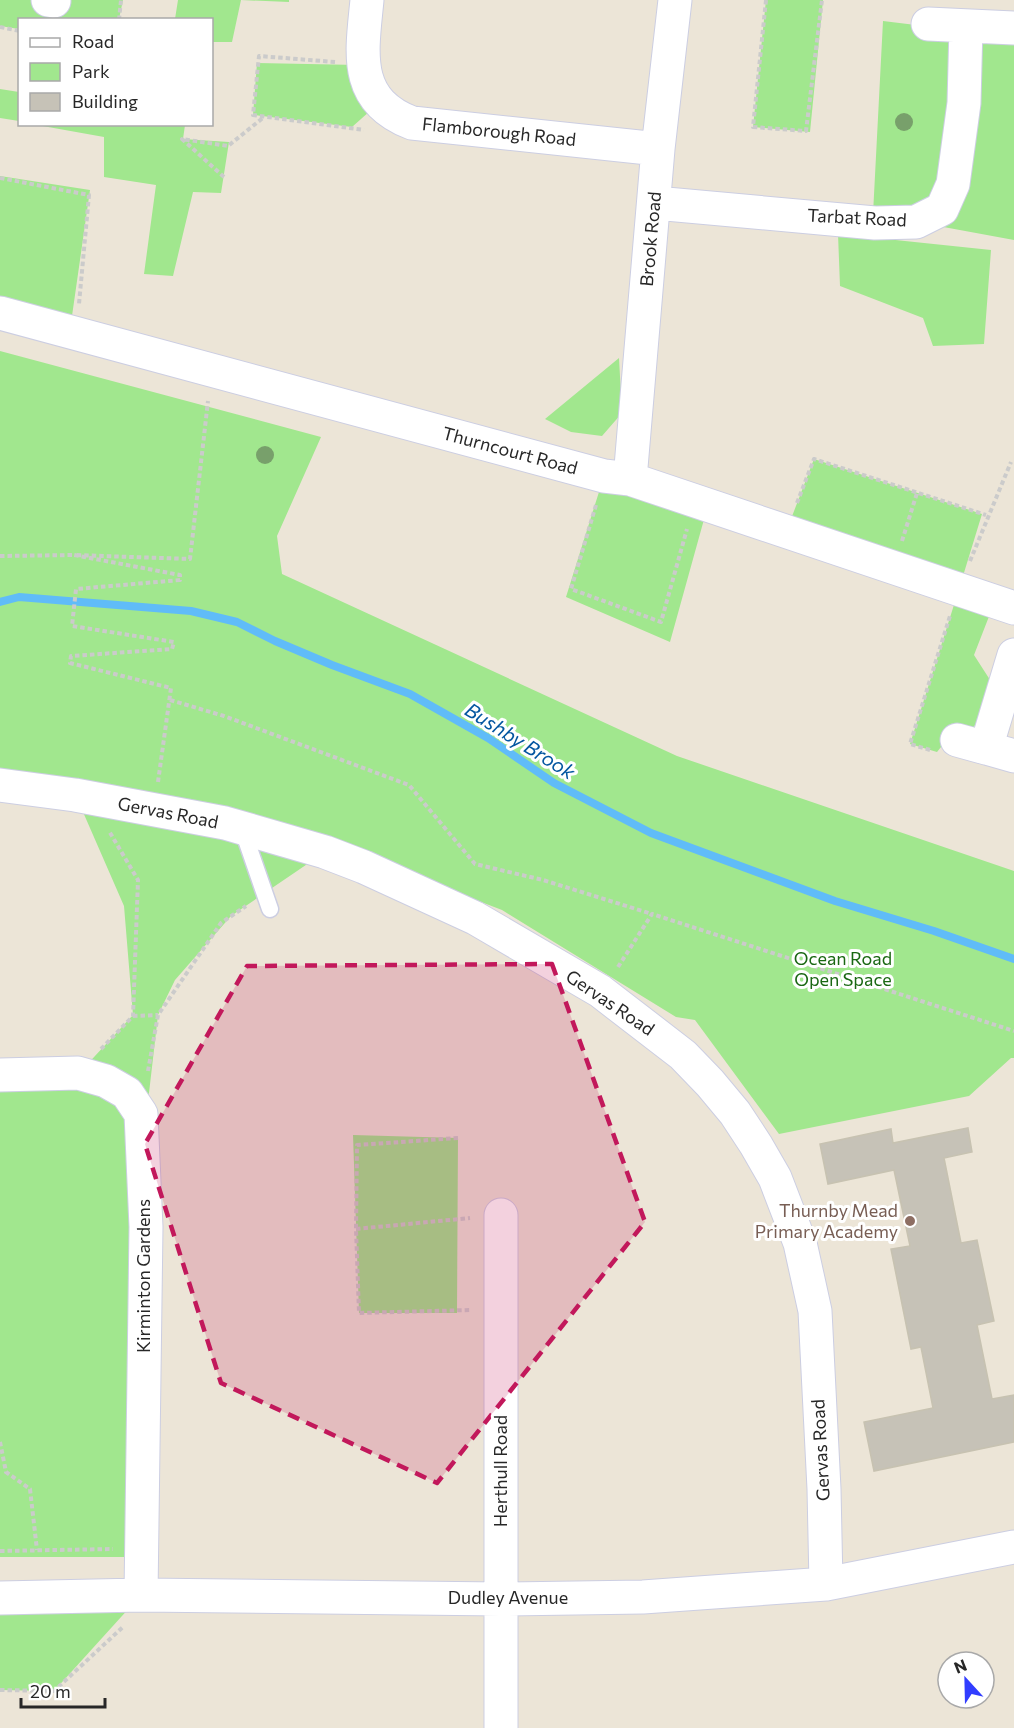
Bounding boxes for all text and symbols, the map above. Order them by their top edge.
legend [18,18,213,126]
text: Road [72,30,114,52]
text: Park [72,60,110,82]
text: Building [72,90,138,112]
street label: Flamborough Road [421,112,577,150]
street label: Brook Road [635,191,665,287]
street label: Tarbat Road [807,203,907,231]
street label: Thurncourt Road [440,421,580,479]
water label: Bushby Brook [461,697,581,784]
street label: Gervas Road [116,791,220,833]
park label: Ocean Road Open Space [794,947,892,990]
street label: Gervas Road [562,965,659,1040]
street label: Kirminton Gardens [132,1199,154,1353]
place label: Thurnby Mead Primary Academy [755,1199,898,1242]
marker: Thurnby Mead Primary Academy [903,1214,917,1228]
street label: Gervas Road [806,1399,834,1502]
street label: Herthull Road [489,1415,511,1527]
street label: Dudley Avenue [448,1586,568,1608]
north arrow [936,1650,996,1710]
text: N [951,1655,969,1677]
scale bar [21,1671,105,1709]
text: 20 m [30,1680,71,1702]

